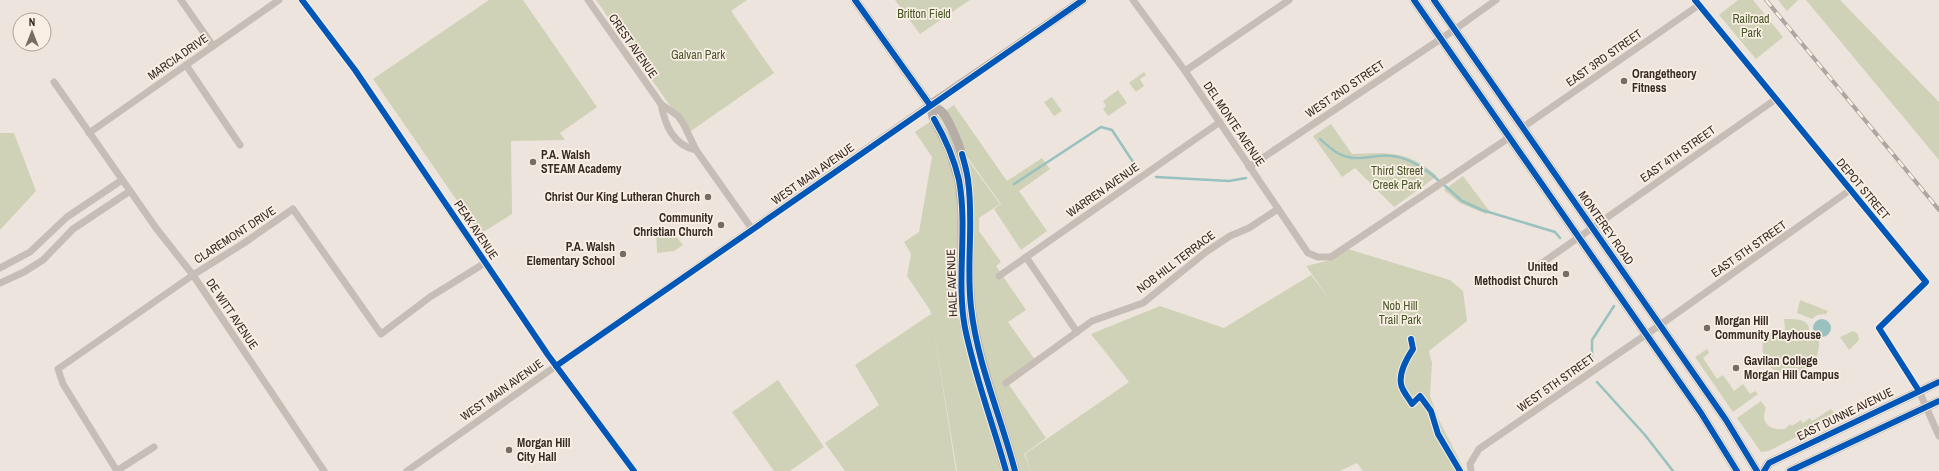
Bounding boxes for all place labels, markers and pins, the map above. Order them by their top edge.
place label: Orangetheory Fitness [1632,66,1697,96]
marker: Orangetheory Fitness [1619,76,1629,86]
place label: P.A. Walsh STEAM Academy [541,147,622,177]
marker: P.A. Walsh STEAM Academy [528,157,538,167]
place label: Christ Our King Lutheran Church [545,189,700,205]
marker: Christ Our King Lutheran Church [703,192,713,202]
place label: Community Christian Church [633,210,714,240]
marker: Community Christian Church [716,220,726,230]
place label: P.A. Walsh Elementary School [526,239,615,269]
marker: P.A. Walsh Elementary School [618,249,628,259]
place label: United Methodist Church [1474,259,1558,289]
marker: United Methodist Church [1561,269,1571,279]
place label: Morgan Hill Community Playhouse [1715,313,1822,343]
marker: Morgan Hill Community Playhouse [1702,323,1712,333]
place label: Gavilan College Morgan Hill Campus [1744,353,1840,383]
marker: Gavilan College Morgan Hill Campus [1731,363,1741,373]
place label: Morgan Hill City Hall [517,435,571,465]
marker: Morgan Hill City Hall [504,445,514,455]

